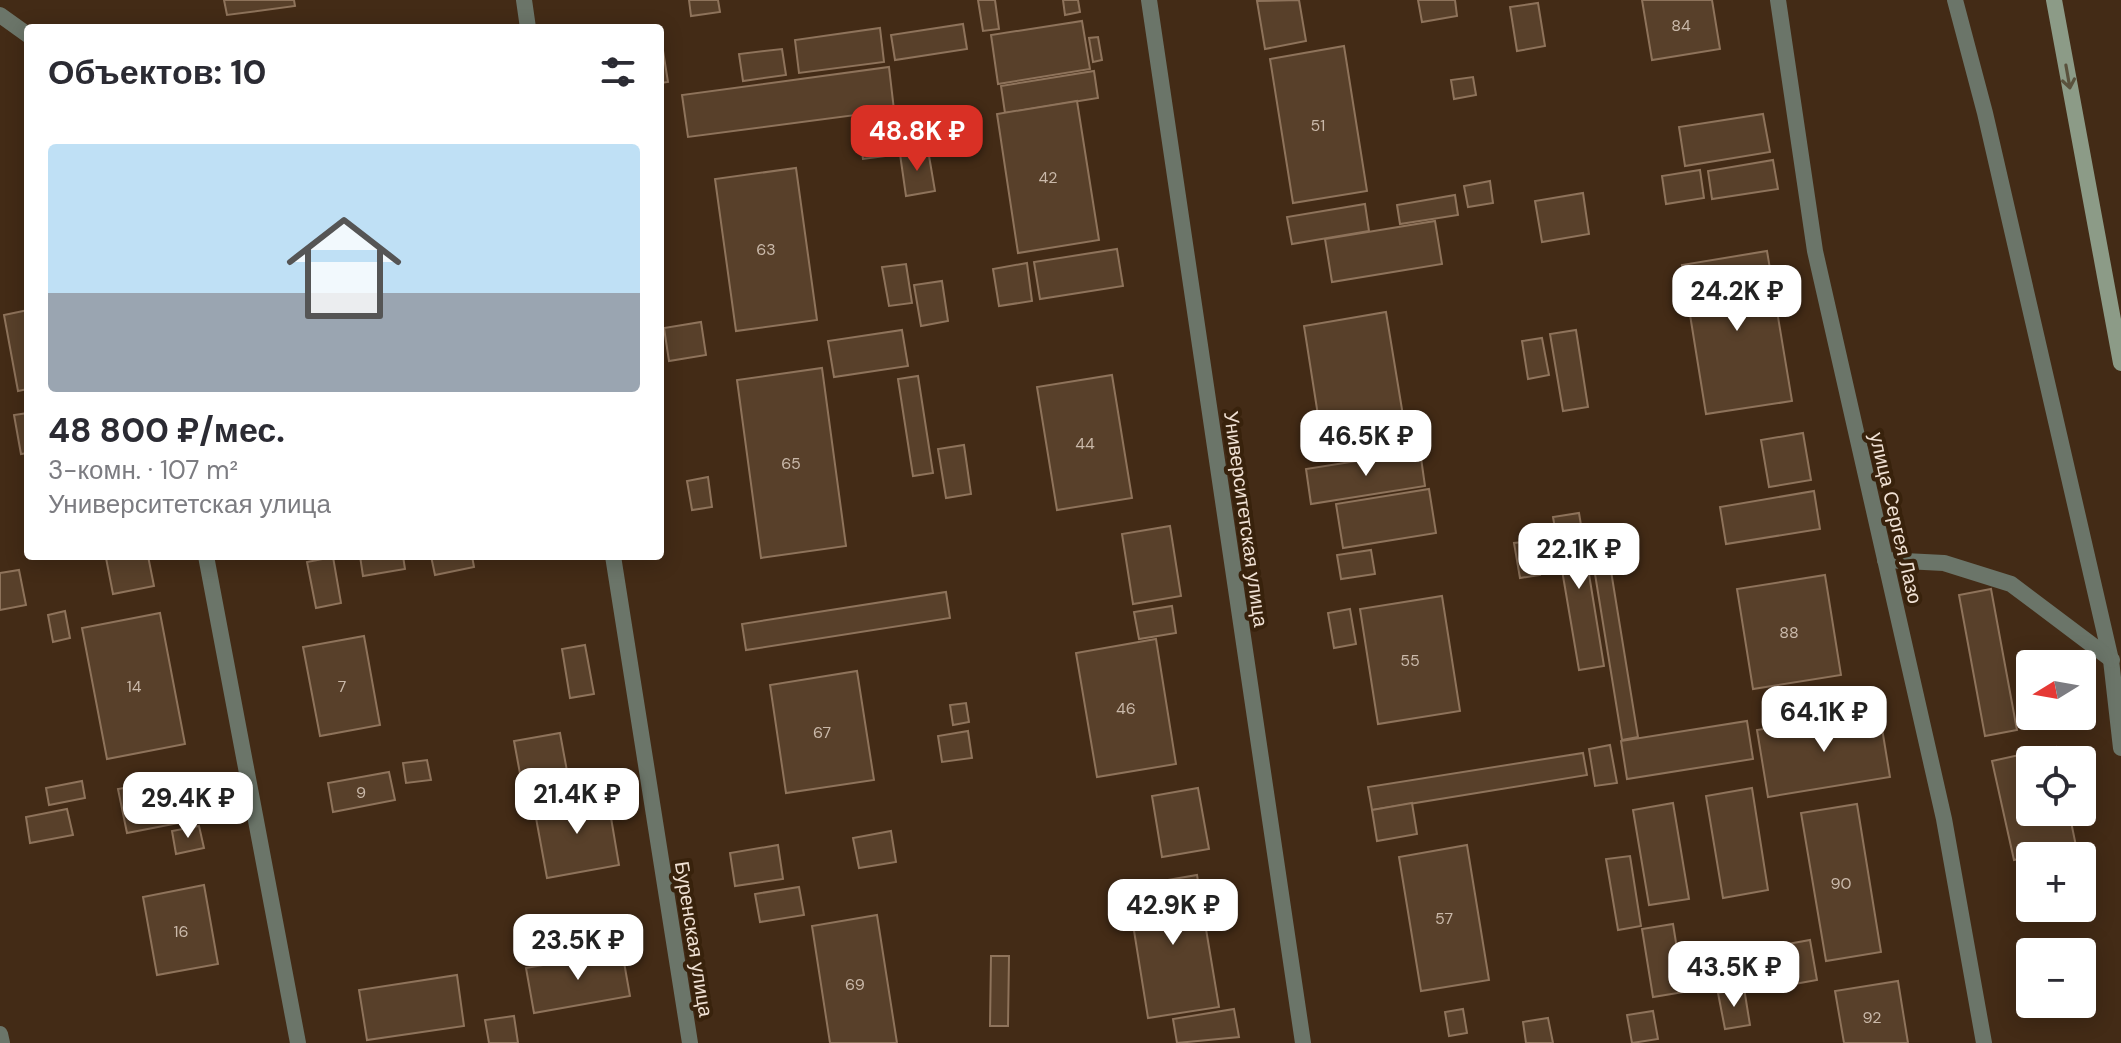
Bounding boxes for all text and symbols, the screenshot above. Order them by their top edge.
house number: 84 [1671,15,1691,36]
text: Объектов: 10 [48,50,267,95]
icon: filters [596,50,640,94]
one-way arrow [2062,63,2077,89]
pin: 48.8K ₽ [843,105,991,173]
text: 48.8K ₽ [869,114,965,148]
house number: 51 [1311,115,1325,136]
house number: 42 [1039,167,1057,188]
icon: home [272,196,416,340]
house number: 63 [756,239,776,260]
pin: 24.2K ₽ [1663,265,1811,333]
text: 24.2K ₽ [1690,274,1784,308]
text: 48 800 ₽/мес. [48,408,285,453]
street label: Университетская улица [1218,409,1274,629]
pin: 46.5K ₽ [1292,410,1440,478]
text: 46.5K ₽ [1318,419,1414,453]
street label: улица Сергея Лазо [1864,430,1928,606]
house number: 44 [1075,433,1095,454]
text: 3-комн. · 107 m² [48,453,238,487]
house number: 65 [781,453,801,474]
text: Университетская улица [48,487,331,521]
pin: 22.1K ₽ [1505,523,1653,591]
text: 22.1K ₽ [1536,532,1622,566]
house number: 88 [1779,622,1799,643]
house number: 55 [1400,650,1420,671]
north arrow [2016,650,2096,730]
map controls [2016,650,2096,1018]
house number: 14 [127,676,142,697]
house number: 7 [338,676,346,697]
pin: 64.1K ₽ [1750,686,1898,754]
text: 64.1K ₽ [1780,695,1868,729]
house number: 46 [1116,698,1136,719]
house number: 67 [813,722,831,743]
button: locate [2016,746,2096,826]
pin: 21.4K ₽ [503,768,651,836]
pin: 29.4K ₽ [114,772,262,840]
text: 21.4K ₽ [533,777,621,811]
text: 29.4K ₽ [141,781,235,815]
house number: 9 [356,782,366,803]
button: + [2016,842,2096,922]
street label: Буренская улица [669,859,719,1020]
house number: 90 [1831,873,1852,894]
pin: 42.9K ₽ [1099,879,1247,947]
text: 42.9K ₽ [1126,888,1220,922]
house number: 57 [1435,908,1453,929]
pin: 23.5K ₽ [504,914,652,982]
house number: 16 [173,921,189,942]
text: 23.5K ₽ [531,923,625,957]
button: − [2016,938,2096,1018]
pin: 43.5K ₽ [1660,941,1808,1009]
text: 43.5K ₽ [1686,950,1782,984]
house number: 69 [845,974,865,995]
house number: 92 [1863,1007,1882,1028]

